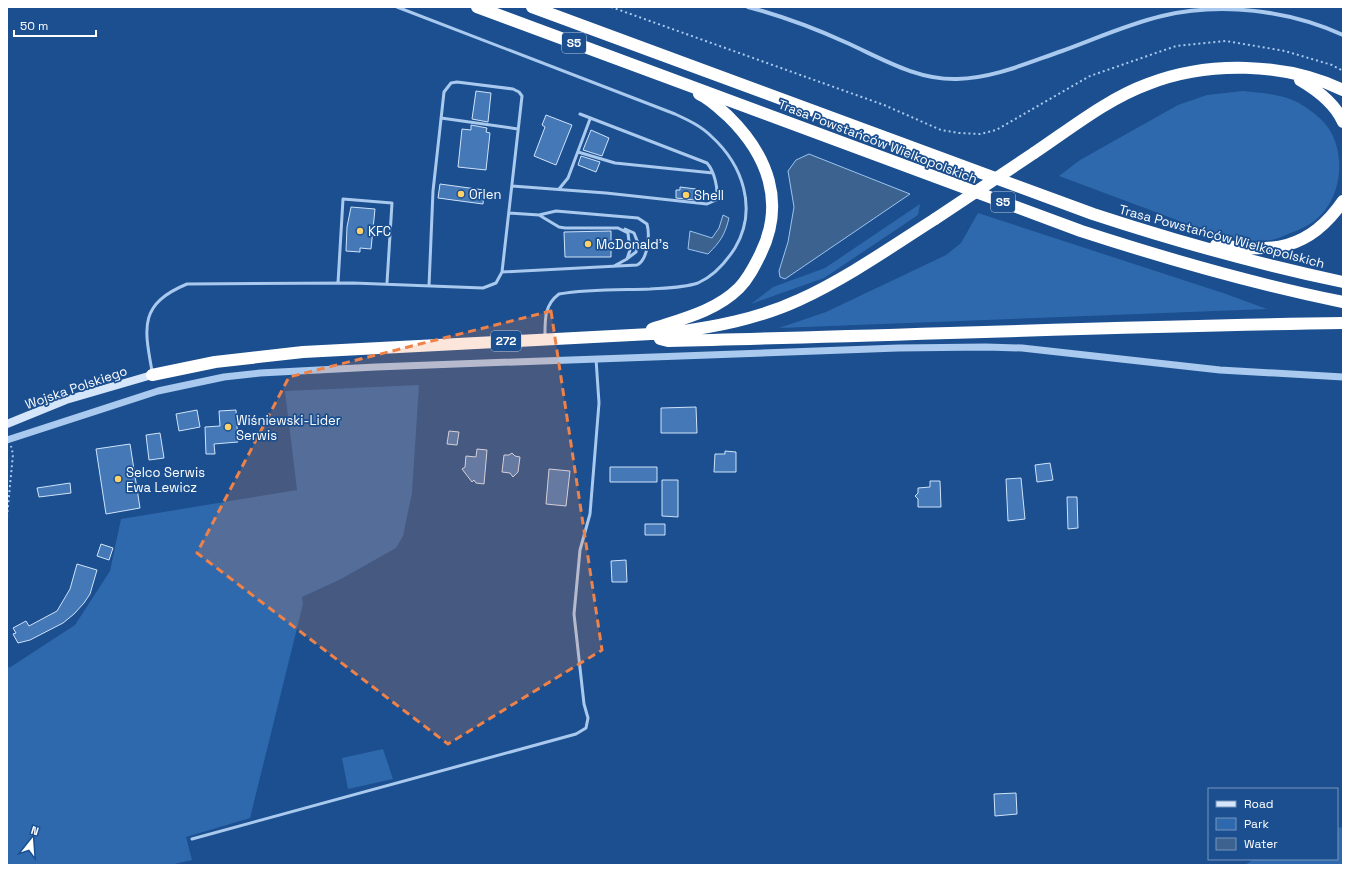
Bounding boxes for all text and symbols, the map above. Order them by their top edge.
scale bar [14,12,96,38]
text: 50 m [20,18,48,34]
road number: S5 [562,33,586,53]
street label: Trasa Powstańców Wielkopolskich [776,96,980,187]
place label: Orlen [469,186,501,203]
place label: Shell [694,187,724,204]
marker: Orlen [456,189,466,199]
marker: Shell [681,190,691,200]
road number: S5 [991,192,1015,212]
street label: Trasa Powstańców Wielkopolskich [1117,201,1327,272]
place label: KFC [368,223,391,240]
marker: KFC [355,226,365,236]
place label: McDonald's [596,236,669,253]
marker: McDonald's [583,239,593,249]
road number: 272 [491,331,521,351]
street label: Wojska Polskiego [23,362,129,413]
place label: Wiśniewski-Lider Serwis [236,412,341,444]
marker: Wiśniewski-Lider Serwis [223,422,233,432]
place label: Selco Serwis Ewa Lewicz [126,464,205,496]
marker: Selco Serwis Ewa Lewicz [113,474,123,484]
legend [1208,788,1338,860]
text: Road [1244,796,1273,812]
text: Park [1244,816,1269,832]
north arrow [12,820,52,860]
text: N [29,823,40,838]
text: Water [1244,836,1278,852]

